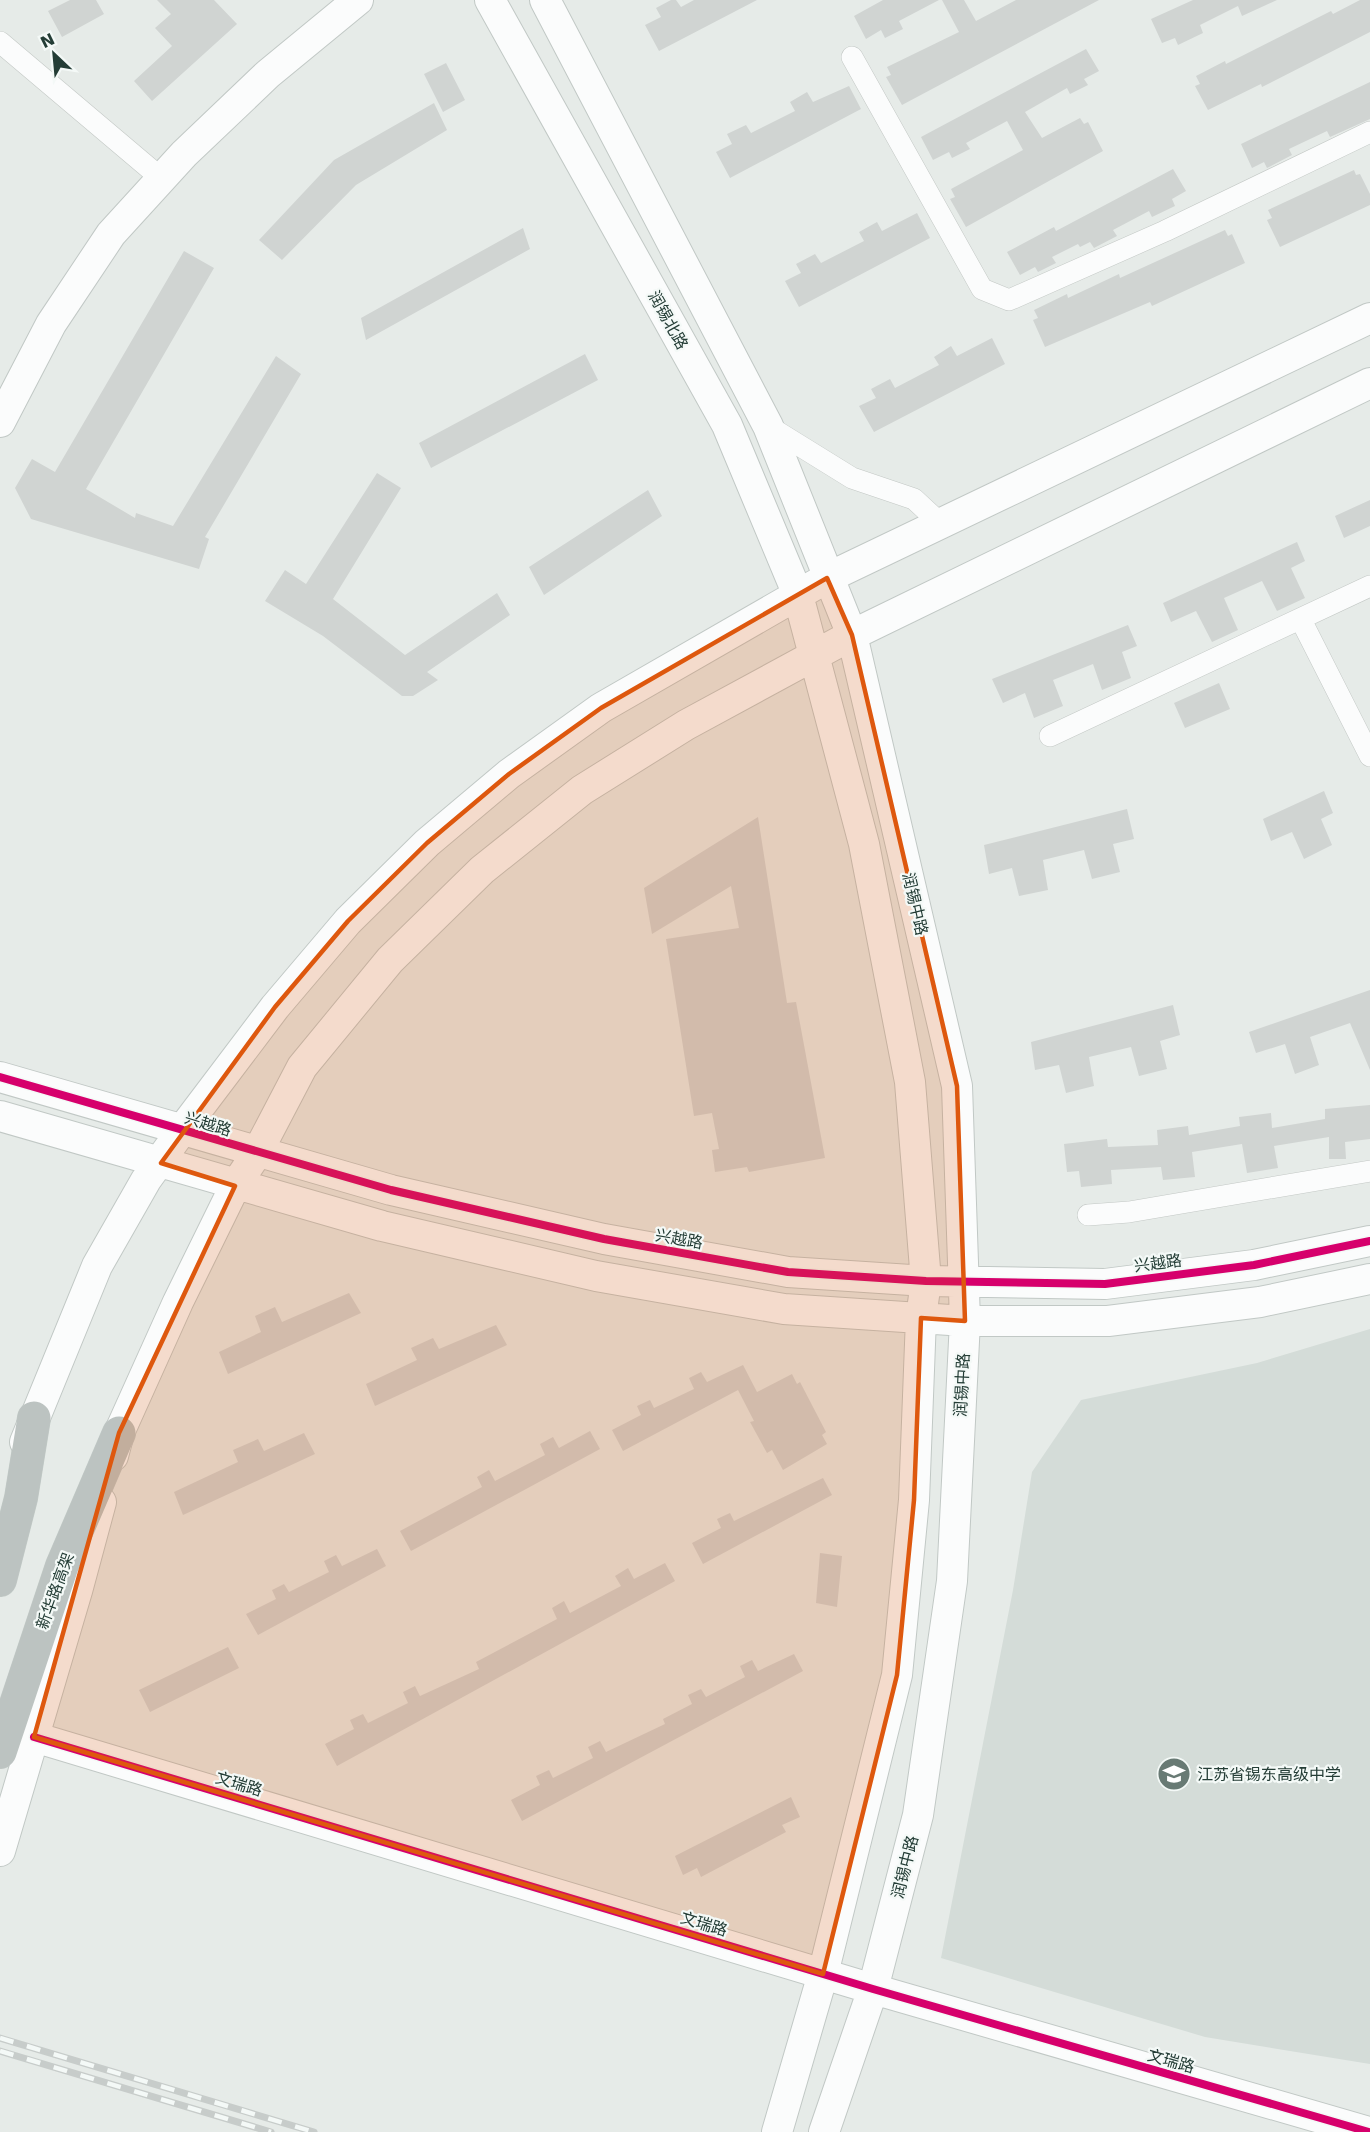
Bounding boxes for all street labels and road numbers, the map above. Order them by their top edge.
street label: 润锡北路 [644,287,692,353]
street label: 润锡中路 [899,871,931,937]
street label: 兴越路 [182,1108,234,1140]
street label: 兴越路 [654,1225,704,1253]
street label: 兴越路 [1133,1251,1183,1275]
street label: 润锡中路 [951,1353,973,1417]
street label: 新华路高架 [32,1550,78,1632]
street label: 文瑞路 [213,1768,265,1800]
street label: 润锡中路 [888,1834,922,1900]
street label: 文瑞路 [678,1908,730,1940]
street label: 文瑞路 [1145,2045,1197,2077]

